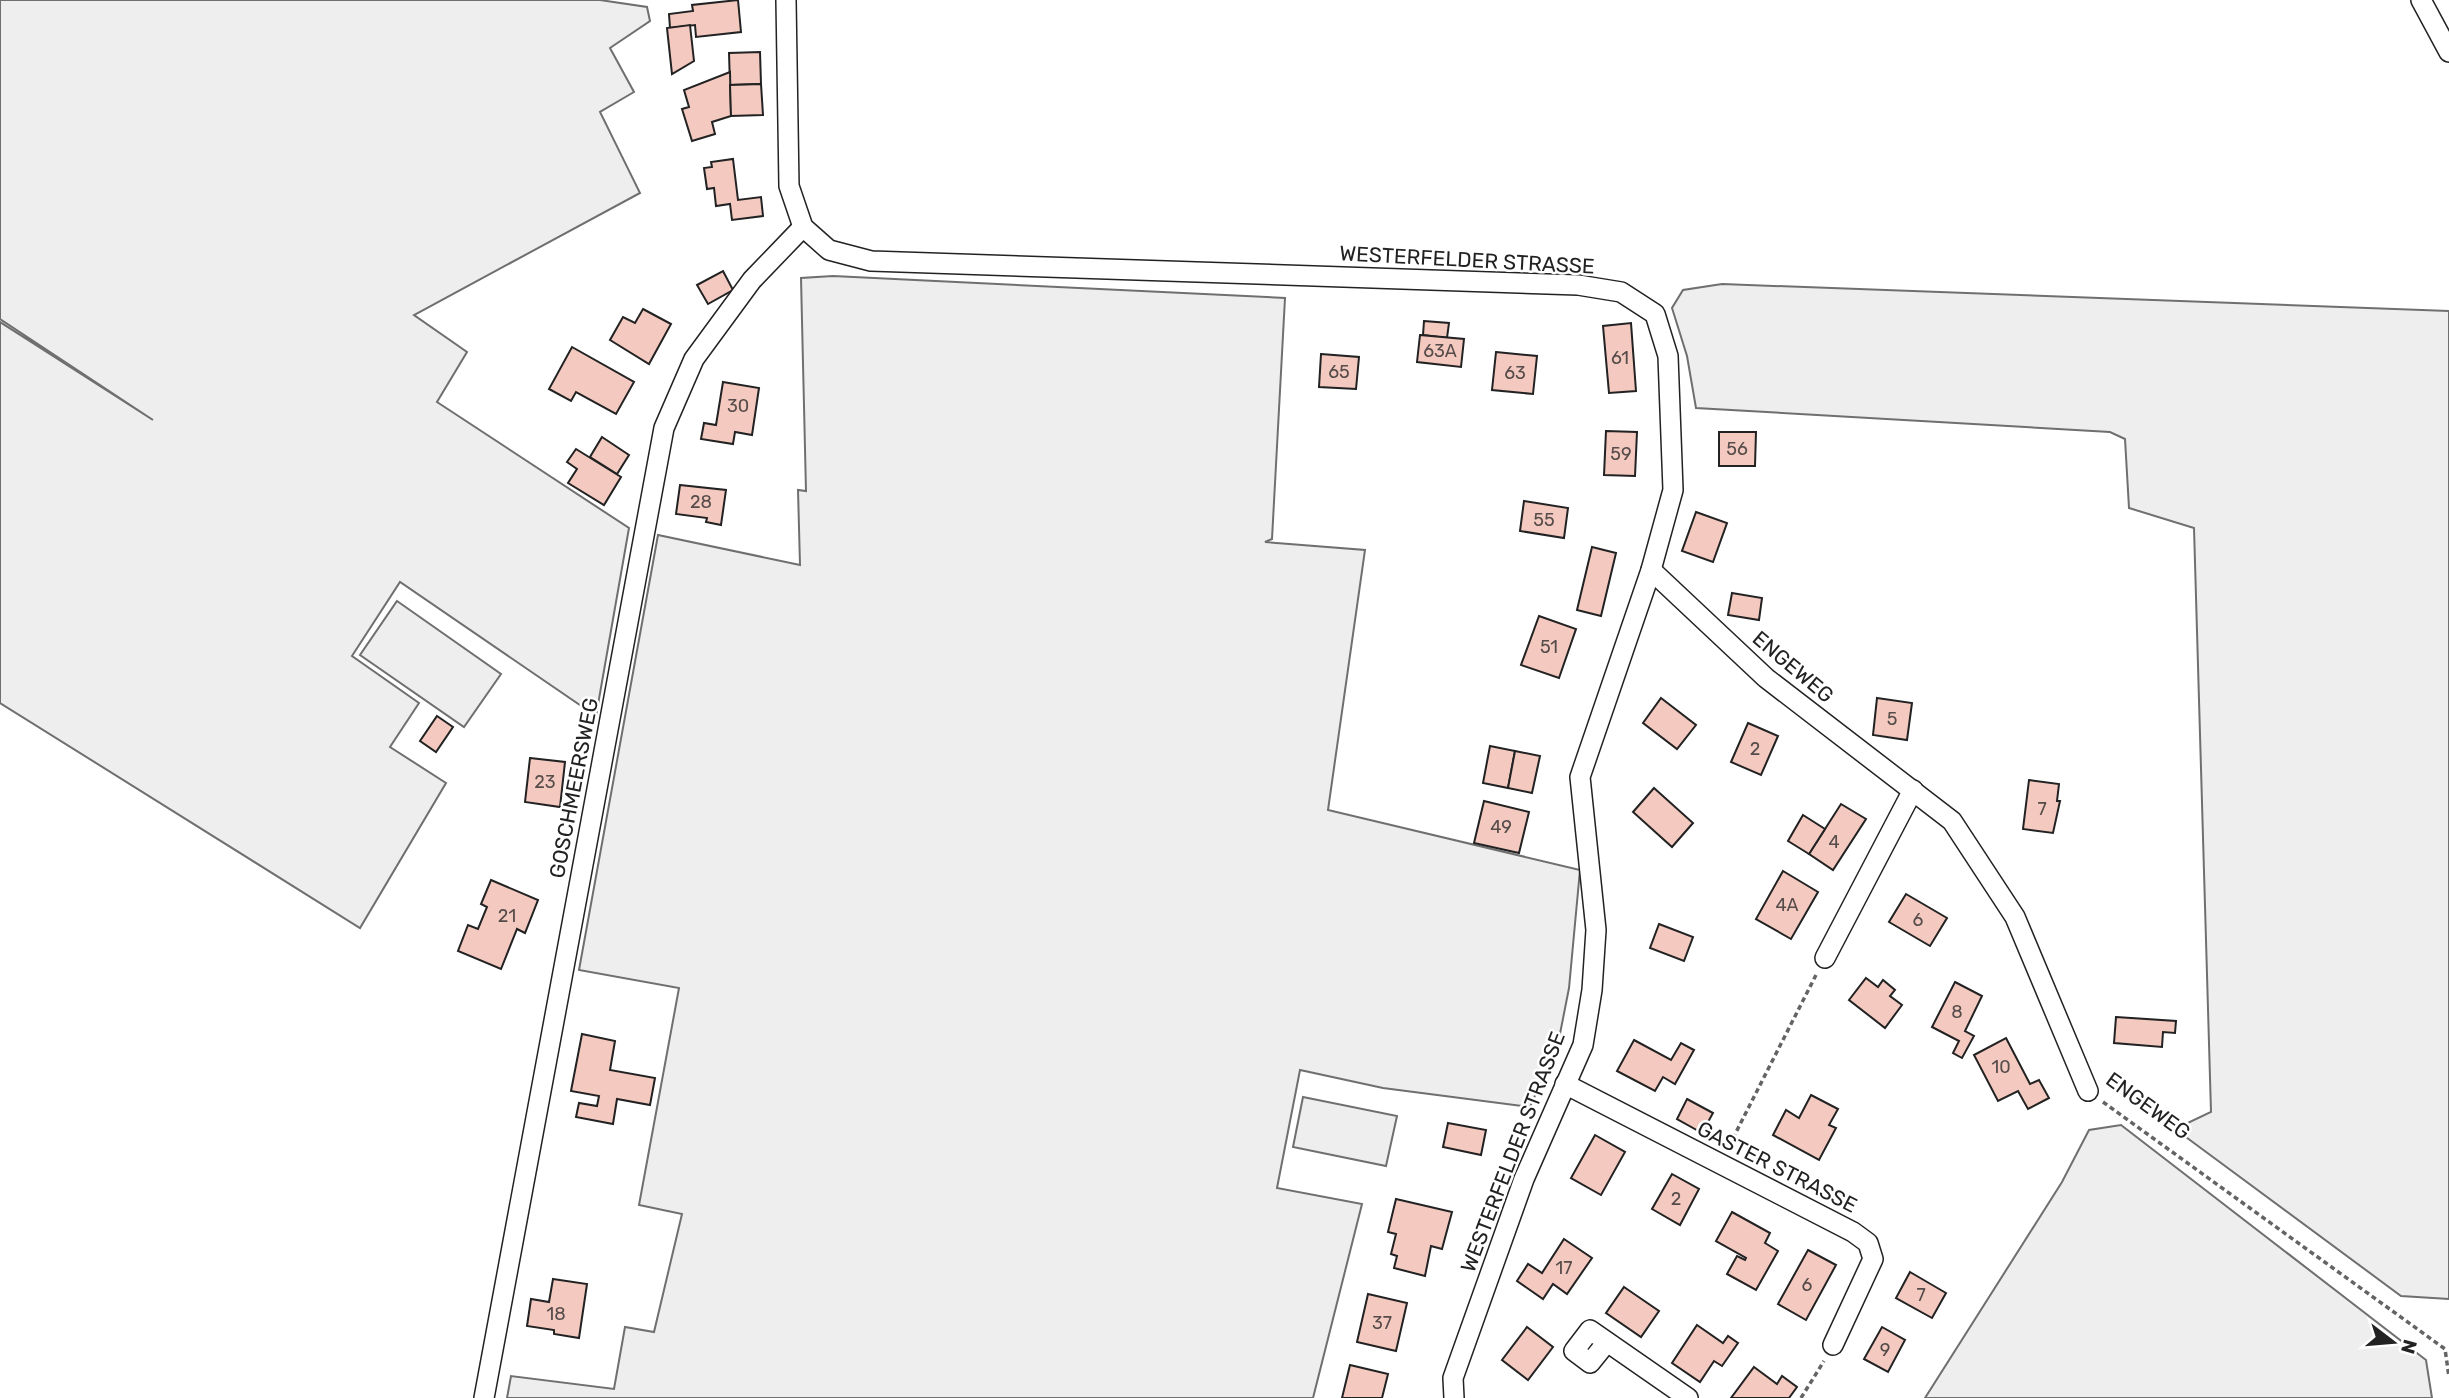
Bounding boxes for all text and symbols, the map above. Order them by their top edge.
street label: WESTERFELDER STRASSE [1339,240,1595,279]
house number: 63A [1423,340,1457,362]
house number: 61 [1611,347,1629,369]
house number: 65 [1328,361,1350,383]
house number: 63 [1504,362,1526,384]
house number: 30 [727,395,749,417]
house number: 56 [1726,438,1748,460]
house number: 59 [1610,443,1632,465]
house number: 28 [690,491,712,513]
house number: 55 [1533,509,1555,531]
street label: ENGEWEG [1748,626,1839,708]
house number: 51 [1540,636,1558,658]
street label: GOSCHMEERSWEG [544,696,603,880]
house number: 5 [1887,708,1897,730]
house number: 2 [1750,738,1760,760]
house number: 23 [534,771,556,793]
house number: 7 [2037,798,2047,820]
house number: 49 [1490,816,1512,838]
house number: 4 [1828,831,1840,853]
house number: 4A [1775,894,1799,916]
house number: 21 [498,905,516,927]
house number: 6 [1913,909,1924,931]
house number: 8 [1951,1001,1963,1023]
street label: WESTERFELDER STRASSE [1455,1028,1570,1276]
house number: 10 [1991,1056,2011,1078]
street label: ENGEWEG [2101,1067,2195,1145]
street label: GASTER STRASSE [1693,1115,1861,1218]
house number: 2 [1671,1188,1681,1210]
house number: 17 [1556,1257,1572,1279]
house number: 6 [1802,1274,1813,1296]
house number: 7 [1916,1284,1926,1306]
house number: 18 [546,1303,566,1325]
north arrow [2358,1307,2428,1377]
house number: 37 [1372,1312,1392,1334]
text: N [2396,1337,2422,1356]
house number: 9 [1880,1339,1890,1361]

